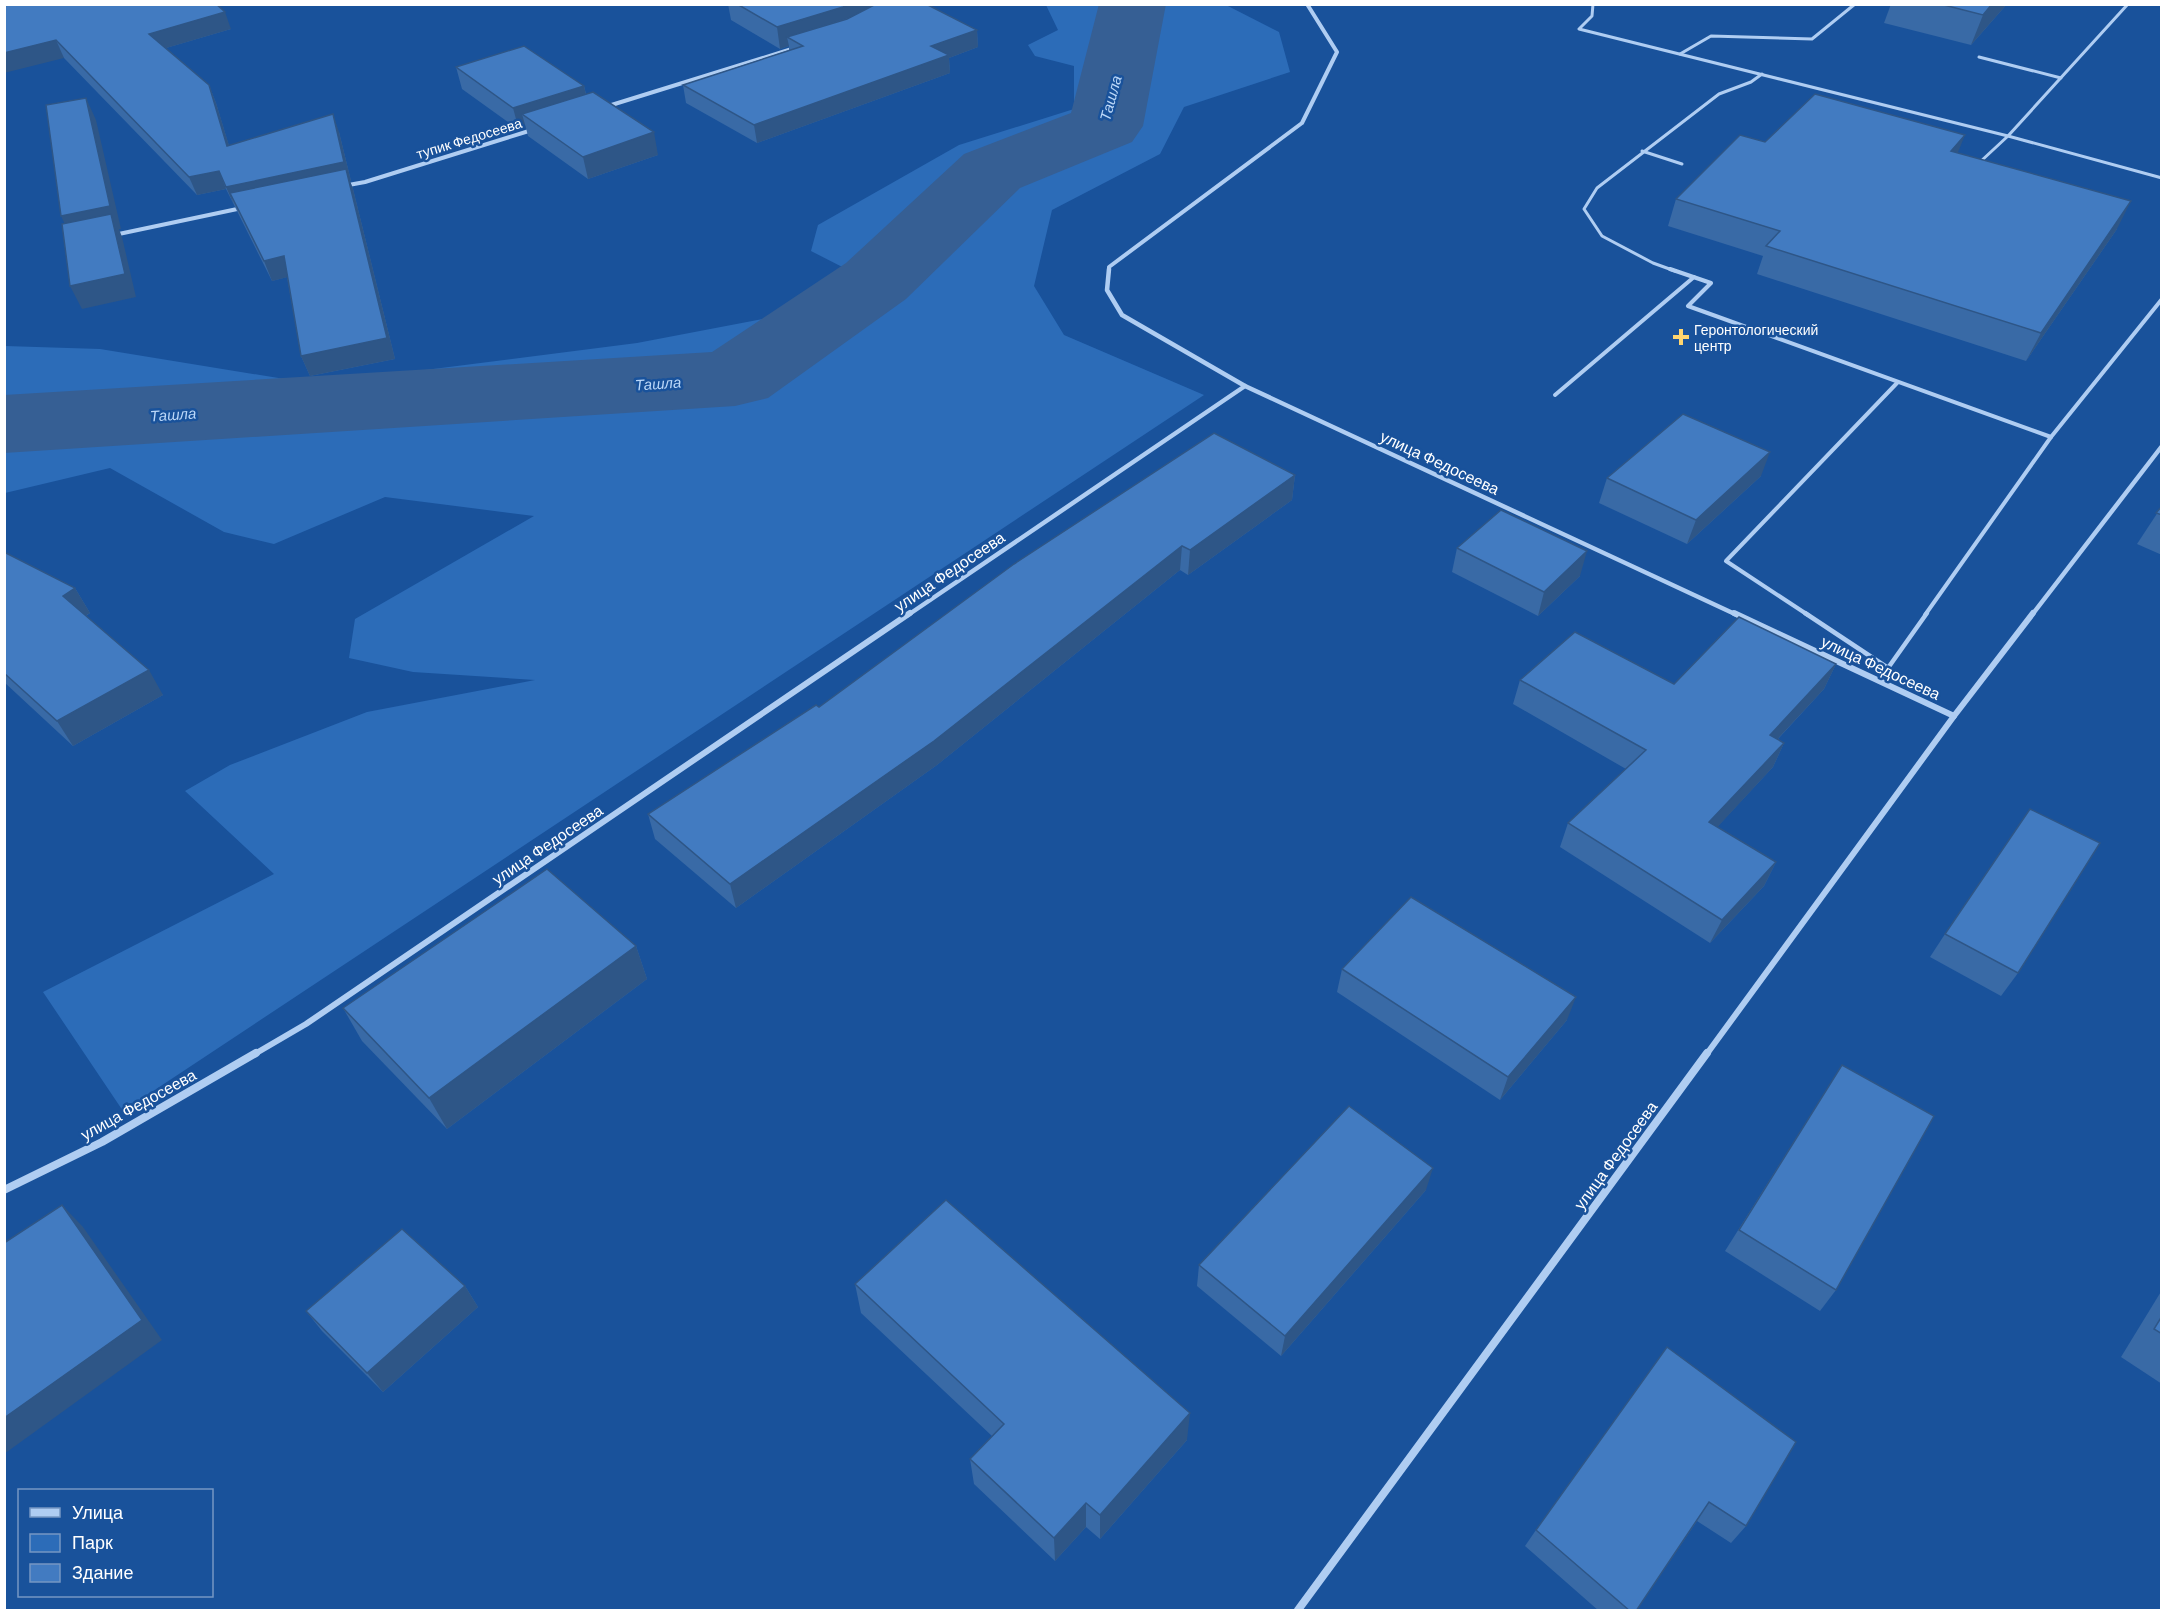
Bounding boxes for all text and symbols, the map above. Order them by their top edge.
water label: Ташла [1095,73,1125,123]
street label: тупик Федосеева [414,114,524,162]
place label: Геронтологический центр [1694,321,1818,354]
marker: Геронтологический центр [1672,328,1690,346]
water label: Ташла [634,372,682,394]
water label: Ташла [149,403,197,425]
street label: улица Федосеева [1377,426,1503,498]
street label: улица Федосеева [890,527,1008,615]
street label: улица Федосеева [1818,631,1944,703]
street label: улица Федосеева [488,800,606,888]
street label: улица Федосеева [77,1064,199,1144]
street label: улица Федосеева [1569,1097,1661,1213]
legend [18,1489,213,1597]
text: Улица [72,1501,124,1523]
text: Парк [72,1531,113,1553]
text: Здание [72,1561,133,1583]

